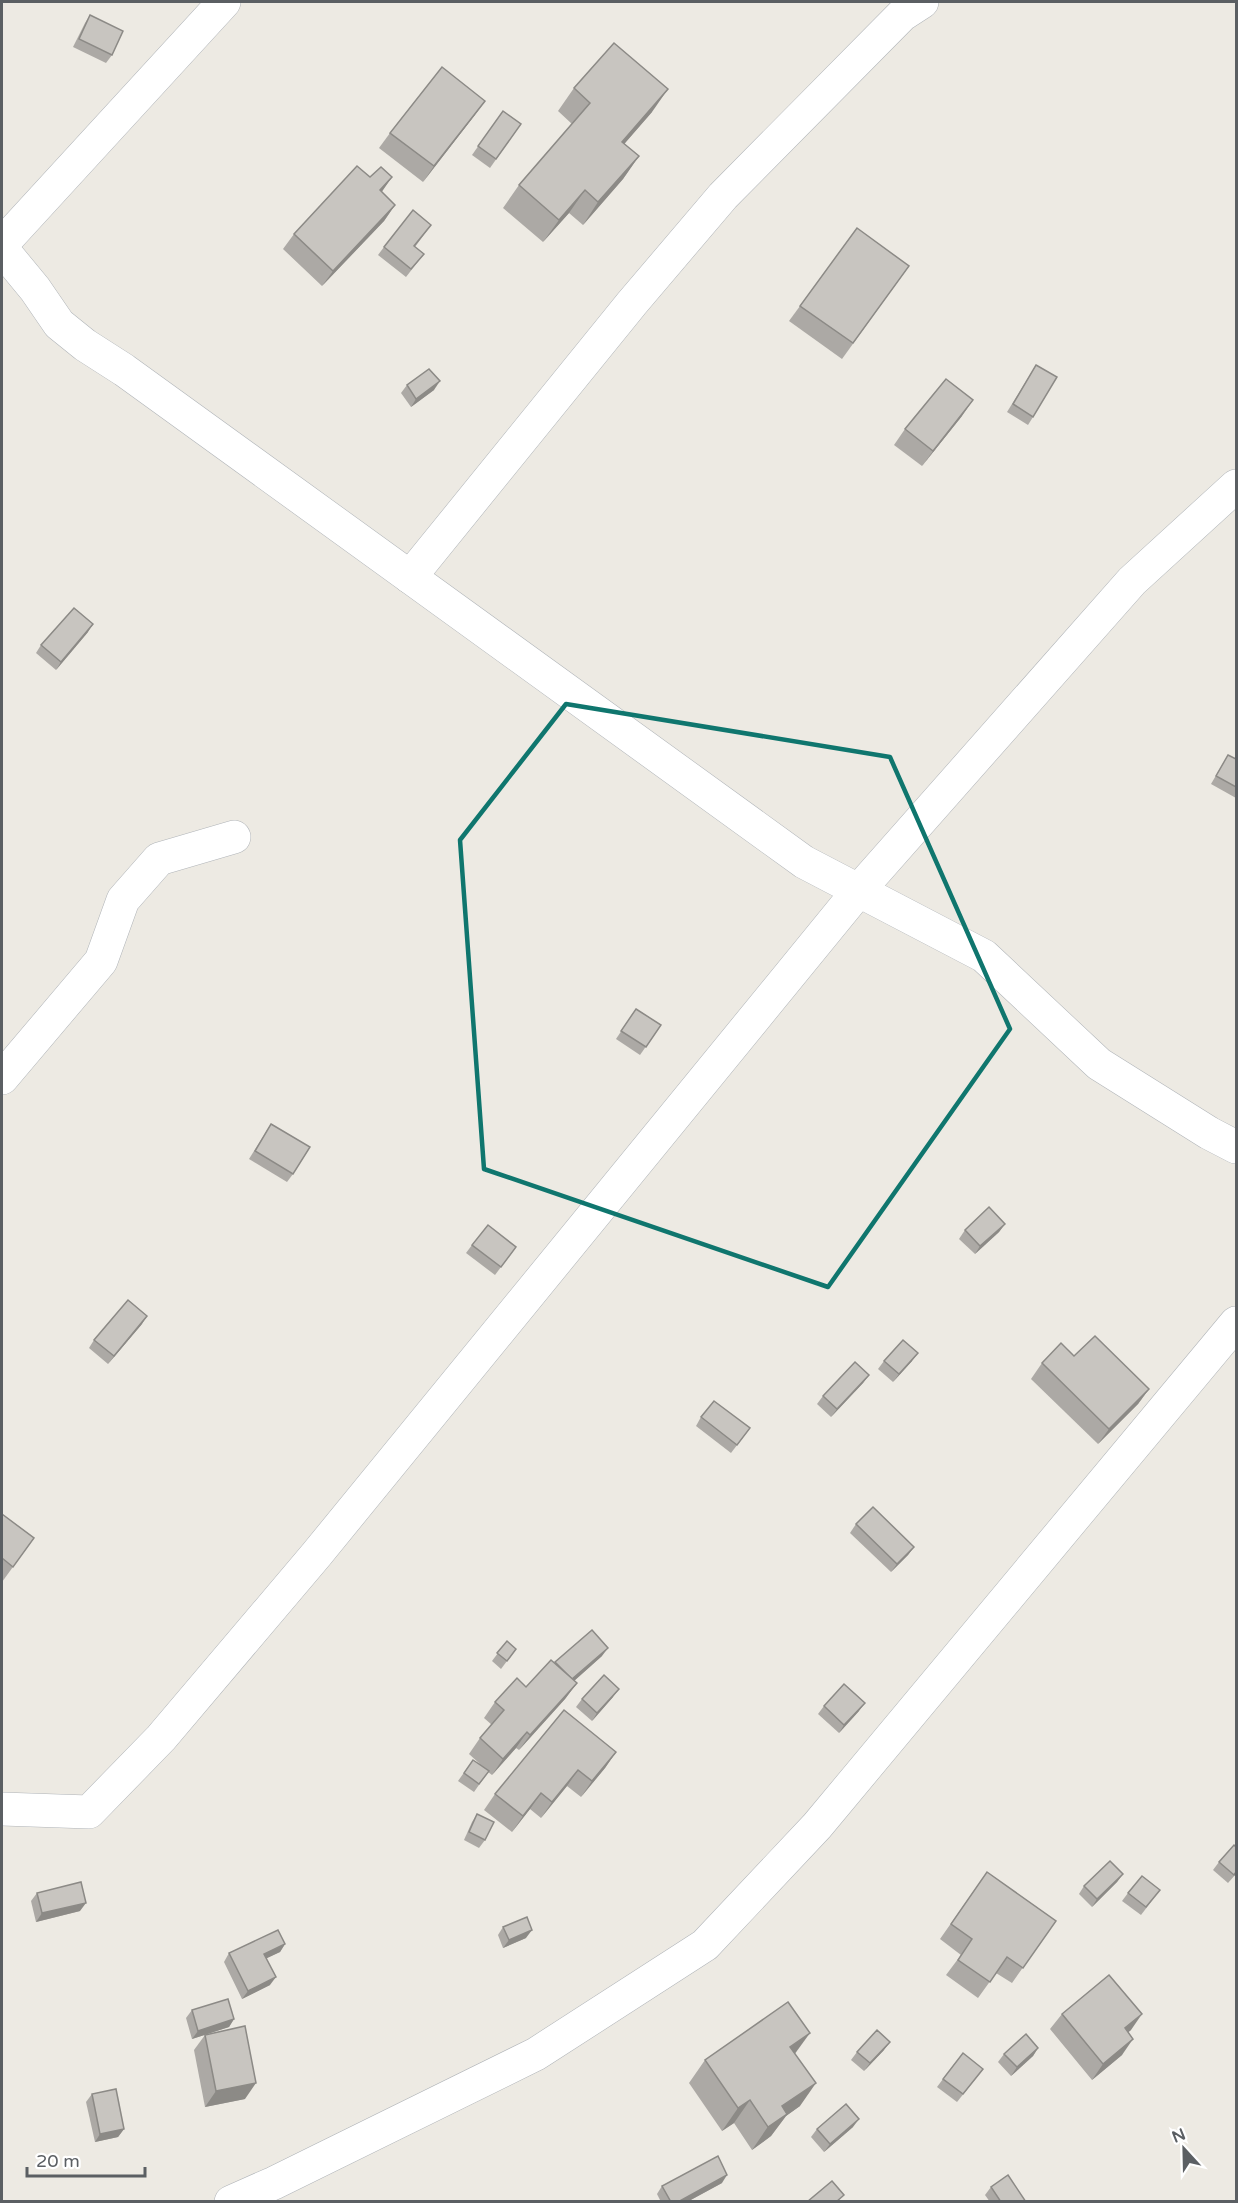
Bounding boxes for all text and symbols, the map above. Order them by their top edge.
north arrow [1154,2119,1214,2179]
text: N [1169,2124,1188,2148]
scale bar [27,2140,146,2178]
text: 20 m [36,2150,80,2172]

